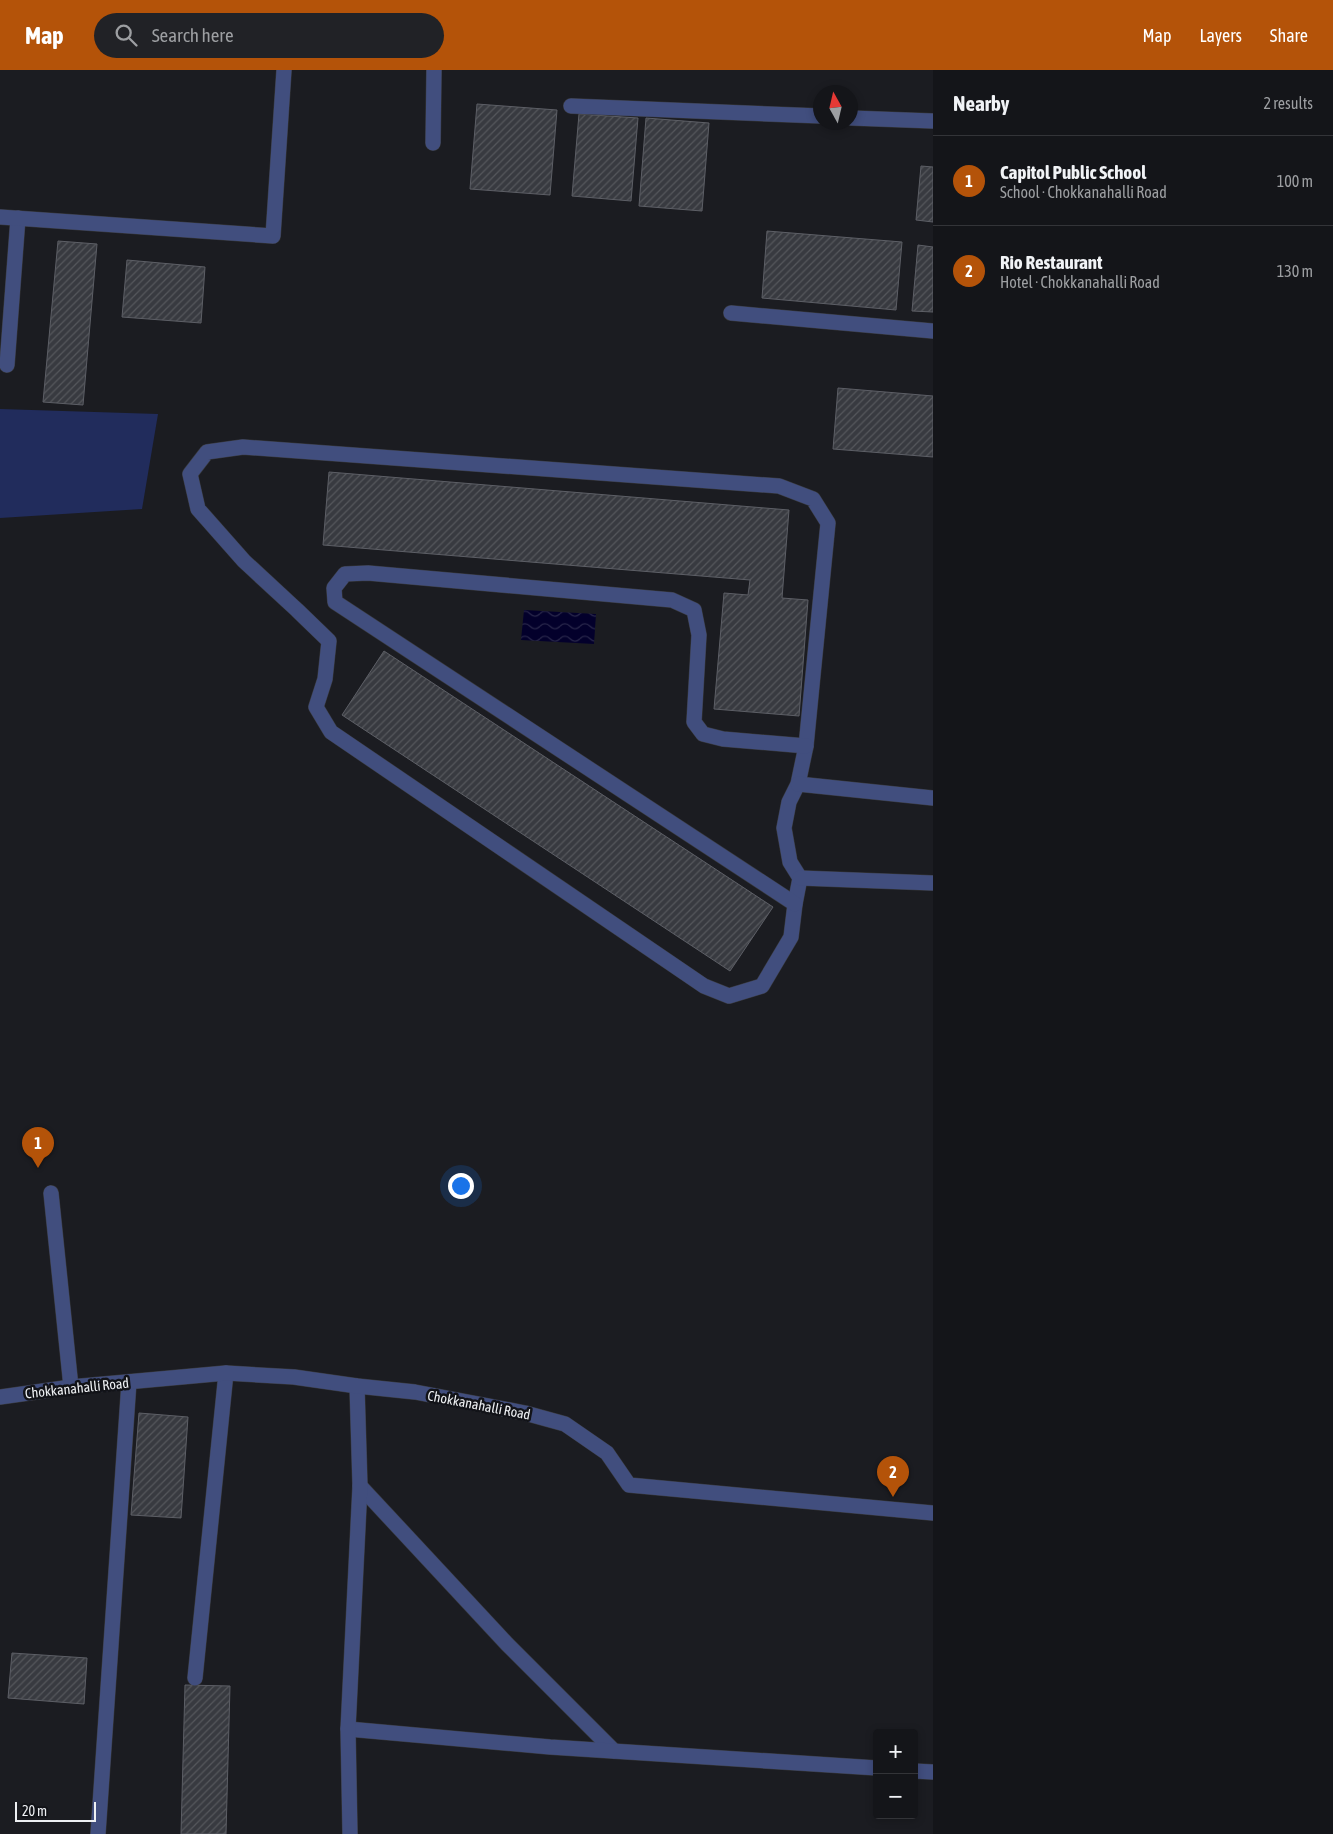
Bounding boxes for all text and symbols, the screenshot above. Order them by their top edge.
search box [94,13,444,58]
icon: search [112,21,140,49]
text: Map [25,22,64,49]
text: Search here [152,24,234,46]
text: Map [1142,25,1171,46]
text: Layers [1199,25,1242,46]
text: Share [1270,25,1308,46]
north arrow [813,85,858,130]
text: Nearby [953,91,1009,115]
text: 2 results [1263,94,1313,112]
text: Capitol Public School [1000,161,1146,183]
text: 1 [965,172,973,190]
text: 100 m [1277,172,1313,190]
text: School · Chokkanahalli Road [1000,183,1167,201]
text: Rio Restaurant [1000,251,1102,273]
text: 2 [965,262,973,280]
text: 130 m [1277,262,1313,280]
text: Hotel · Chokkanahalli Road [1000,273,1160,291]
pin: 1 [22,1127,54,1168]
your location [448,1173,474,1199]
street label: Chokkanahalli Road [24,1375,130,1401]
street label: Chokkanahalli Road [426,1387,532,1423]
pin: 2 [877,1456,909,1497]
map controls [873,1729,918,1819]
button: + [873,1729,918,1774]
button: − [873,1774,918,1819]
scale bar [15,1799,96,1822]
text: 20 m [22,1803,47,1819]

